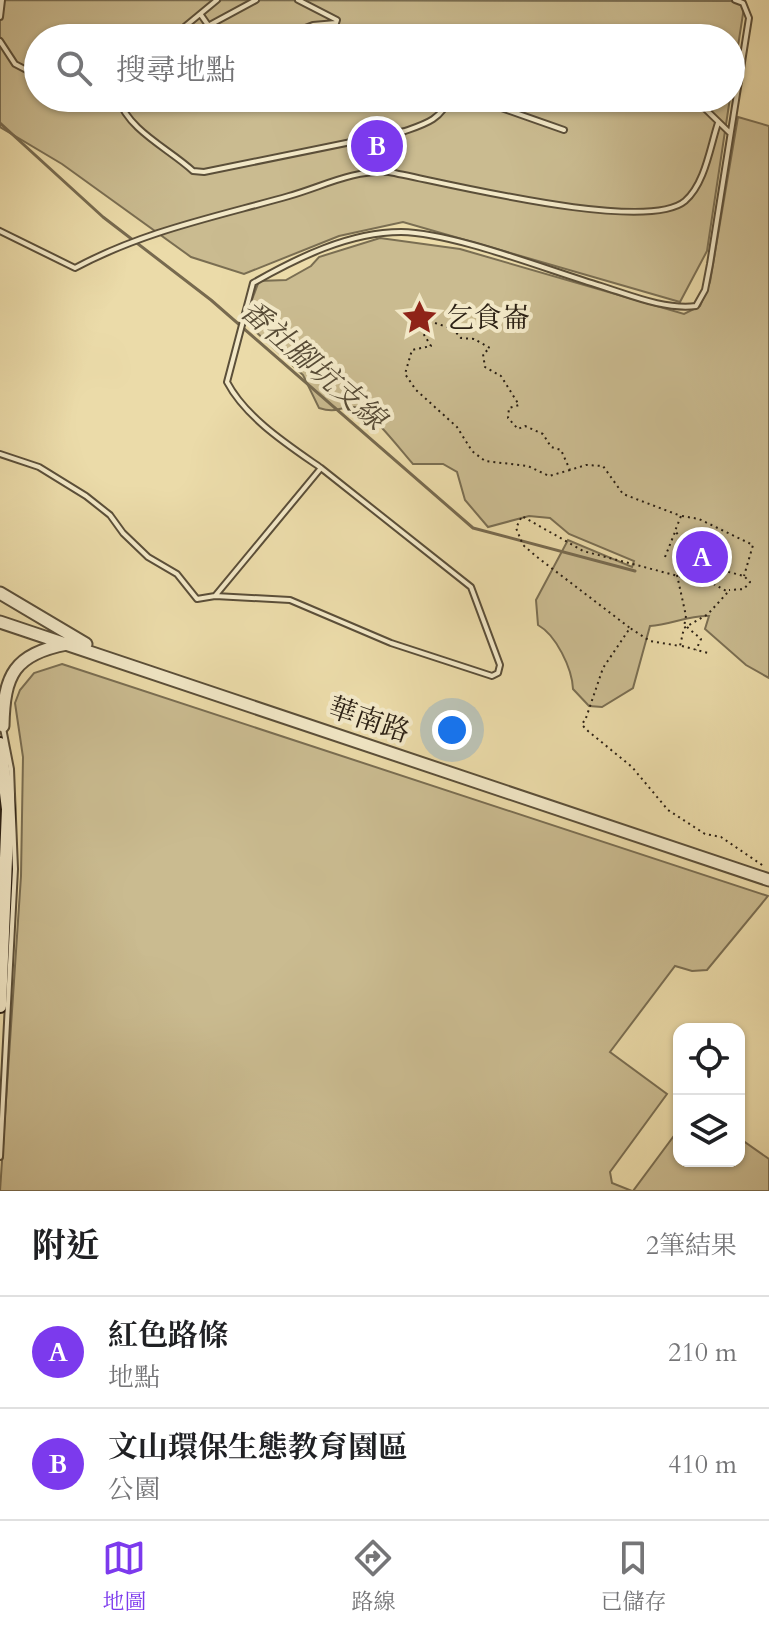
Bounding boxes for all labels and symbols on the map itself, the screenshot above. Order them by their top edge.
pin: B [351,116,403,176]
water label: 番社腳坑支線 [232,290,397,441]
place icon: 乞食崙 [401,299,439,337]
place label: 乞食崙 [446,299,530,337]
pin: A [676,527,728,587]
street label: 華南路 [323,688,415,752]
your location [432,710,472,750]

